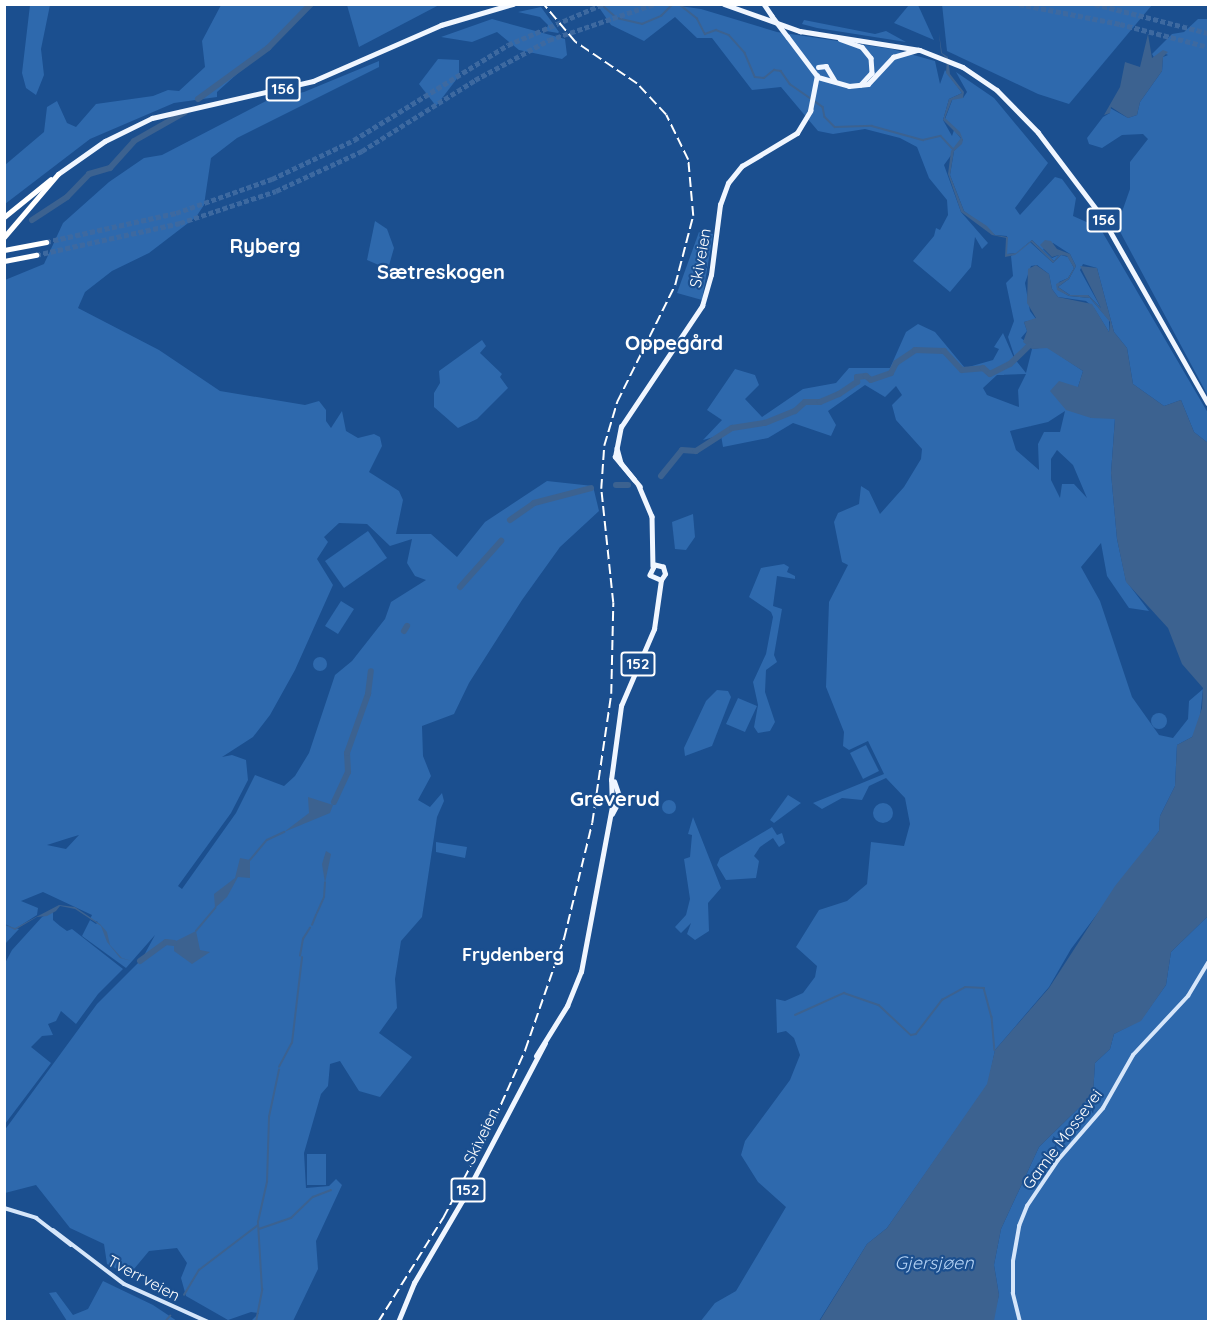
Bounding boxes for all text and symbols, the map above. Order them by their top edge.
road number: 156 [265,77,301,101]
road number: 156 [1086,208,1122,232]
street label: Skiveien [685,227,715,289]
district label: Ryberg [230,233,300,257]
district label: Sætreskogen [377,259,505,283]
district label: Oppegård [625,330,723,354]
road number: 152 [620,652,656,676]
district label: Greverud [570,786,660,810]
district label: Frydenberg [462,944,564,966]
street label: Gamle Mossevei [1018,1085,1106,1193]
street label: Skiveien [459,1105,503,1167]
road number: 152 [450,1178,486,1202]
street label: Tverrveien [105,1251,183,1305]
water label: Gjersjøen [894,1252,974,1274]

